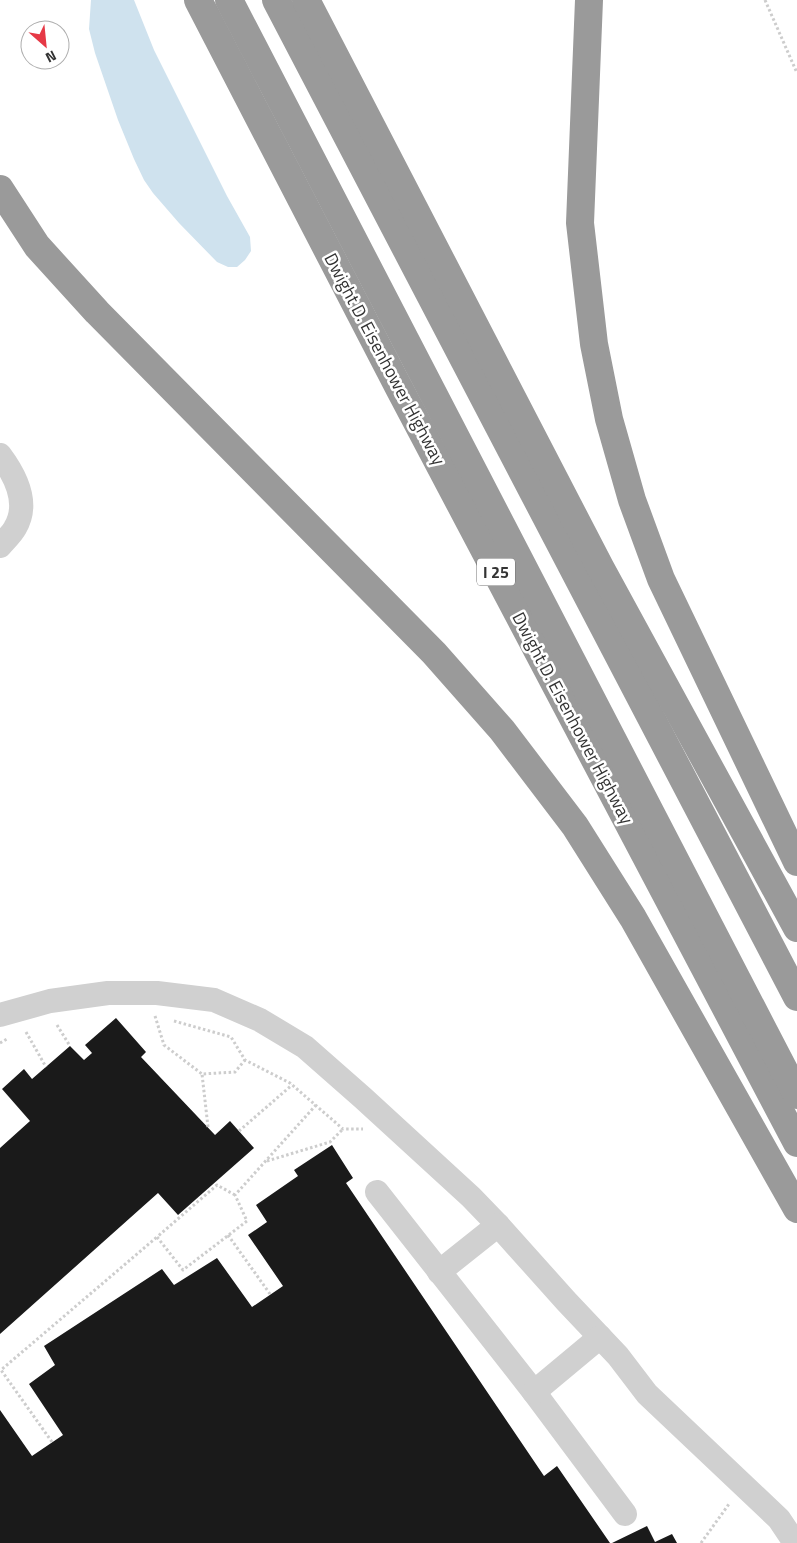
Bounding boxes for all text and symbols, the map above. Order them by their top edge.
north arrow [20,20,70,70]
text: N [42,45,60,69]
street label: Dwight D. Eisenhower Highway [317,248,453,470]
road number: I 25 [477,558,515,586]
street label: Dwight D. Eisenhower Highway [505,607,641,829]

